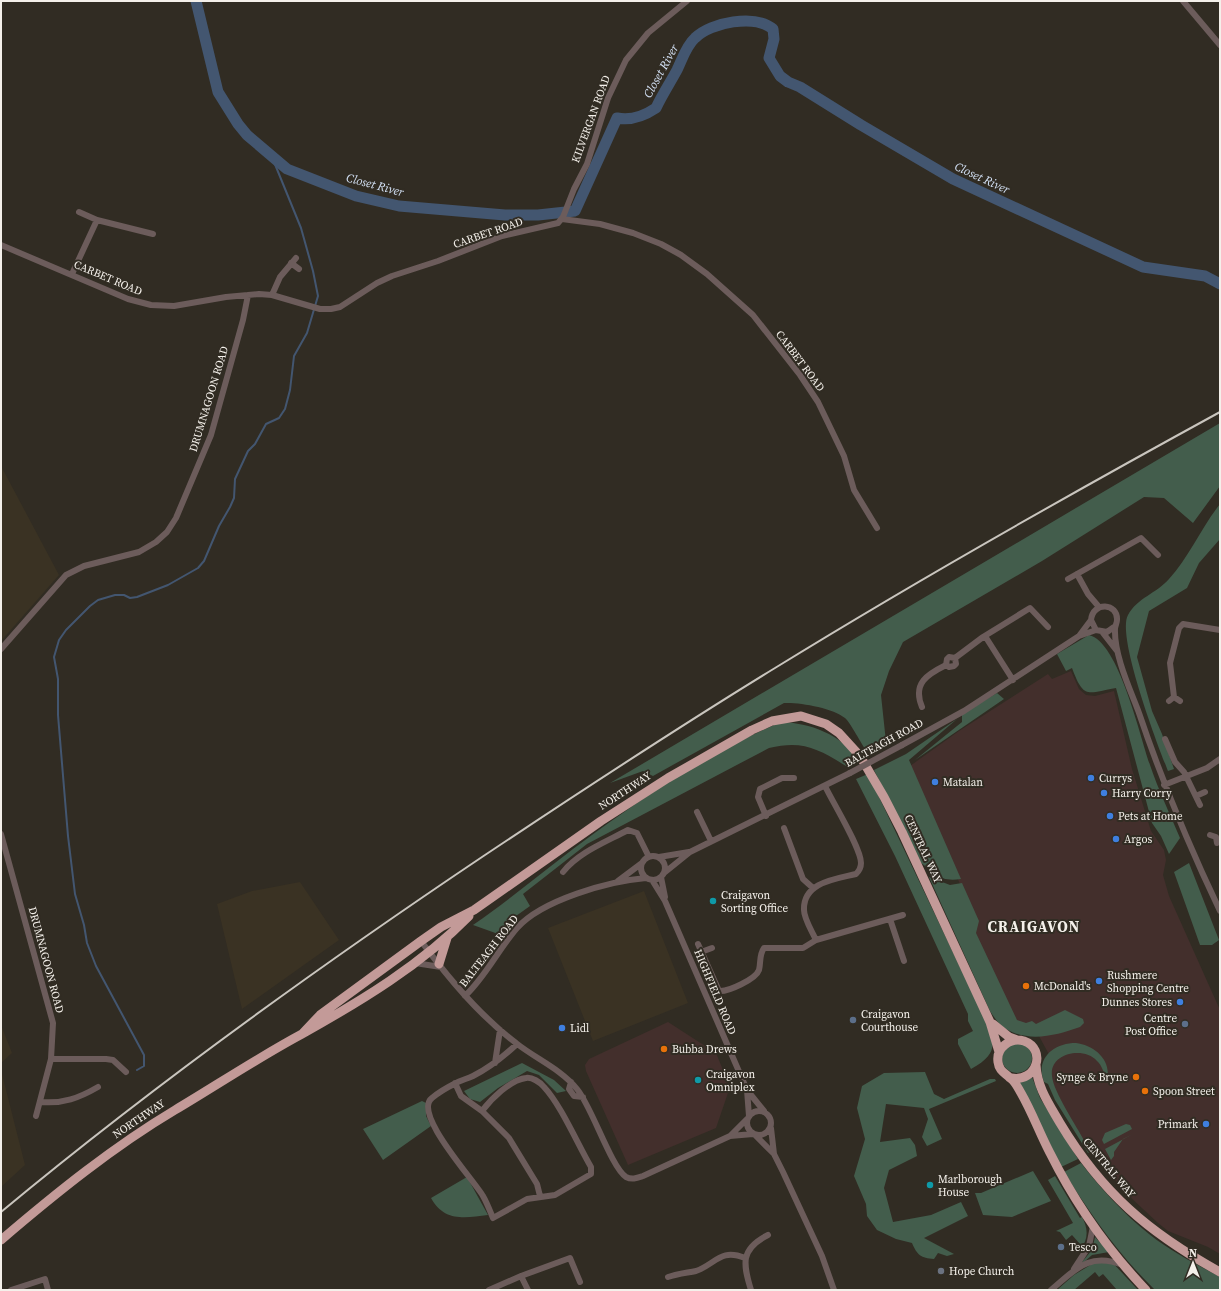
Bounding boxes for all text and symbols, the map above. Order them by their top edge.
water label: Closet River [640,40,683,101]
street label: KILVERGAN ROAD [568,73,614,165]
water label: Closet River [952,158,1013,198]
water label: Closet River [344,170,407,201]
street label: CARBET ROAD [451,214,525,252]
street label: CARBET ROAD [72,257,145,299]
street label: CARBET ROAD [772,327,828,395]
street label: DRUMNAGOON ROAD [186,344,232,454]
street label: BALTEAGH ROAD [842,715,926,771]
street label: NORTHWAY [596,768,654,814]
place label: Currys [1099,771,1132,786]
marker: Currys [1086,773,1096,783]
place label: Matalan [943,775,983,790]
marker: Matalan [930,777,940,787]
place label: Harry Corry [1112,786,1172,801]
marker: Harry Corry [1099,788,1109,798]
place label: Pets at Home [1118,809,1183,824]
marker: Pets at Home [1105,811,1115,821]
street label: CENTRAL WAY [901,812,945,886]
place label: Argos [1124,832,1152,847]
marker: Argos [1111,834,1121,844]
place label: Craigavon Sorting Office [721,888,788,916]
marker: Craigavon Sorting Office [708,896,718,906]
street label: DRUMNAGOON ROAD [25,905,67,1015]
street label: BALTEAGH ROAD [456,912,522,990]
district label: CRAIGAVON [987,916,1081,937]
street label: HIGHFIELD ROAD [690,947,740,1037]
place label: Rushmere Shopping Centre [1107,968,1189,996]
marker: Rushmere Shopping Centre [1094,976,1104,986]
place label: McDonald's [1034,979,1091,994]
marker: McDonald's [1021,981,1031,991]
place label: Dunnes Stores [1101,995,1172,1010]
marker: Dunnes Stores [1175,997,1185,1007]
place label: Craigavon Courthouse [861,1007,918,1035]
place label: Centre Post Office [1125,1011,1177,1039]
marker: Craigavon Courthouse [848,1015,858,1025]
marker: Centre Post Office [1180,1019,1190,1029]
place label: Lidl [570,1021,589,1036]
marker: Lidl [557,1023,567,1033]
place label: Bubba Drews [672,1042,737,1057]
marker: Bubba Drews [659,1044,669,1054]
place label: Craigavon Omniplex [706,1067,756,1095]
place label: Synge & Bryne [1056,1070,1128,1085]
marker: Synge & Bryne [1131,1072,1141,1082]
marker: Craigavon Omniplex [693,1075,703,1085]
place label: Spoon Street [1153,1084,1215,1099]
marker: Spoon Street [1140,1086,1150,1096]
street label: NORTHWAY [110,1096,168,1142]
place label: Primark [1158,1117,1199,1132]
marker: Primark [1201,1119,1211,1129]
street label: CENTRAL WAY [1079,1135,1139,1201]
place label: Marlborough House [938,1172,1003,1200]
marker: Marlborough House [925,1180,935,1190]
place label: Tesco [1069,1240,1097,1255]
marker: Tesco [1056,1242,1066,1252]
north arrow [1173,1243,1213,1283]
text: N [1189,1246,1197,1261]
place label: Hope Church [949,1264,1015,1279]
marker: Hope Church [936,1266,946,1276]

